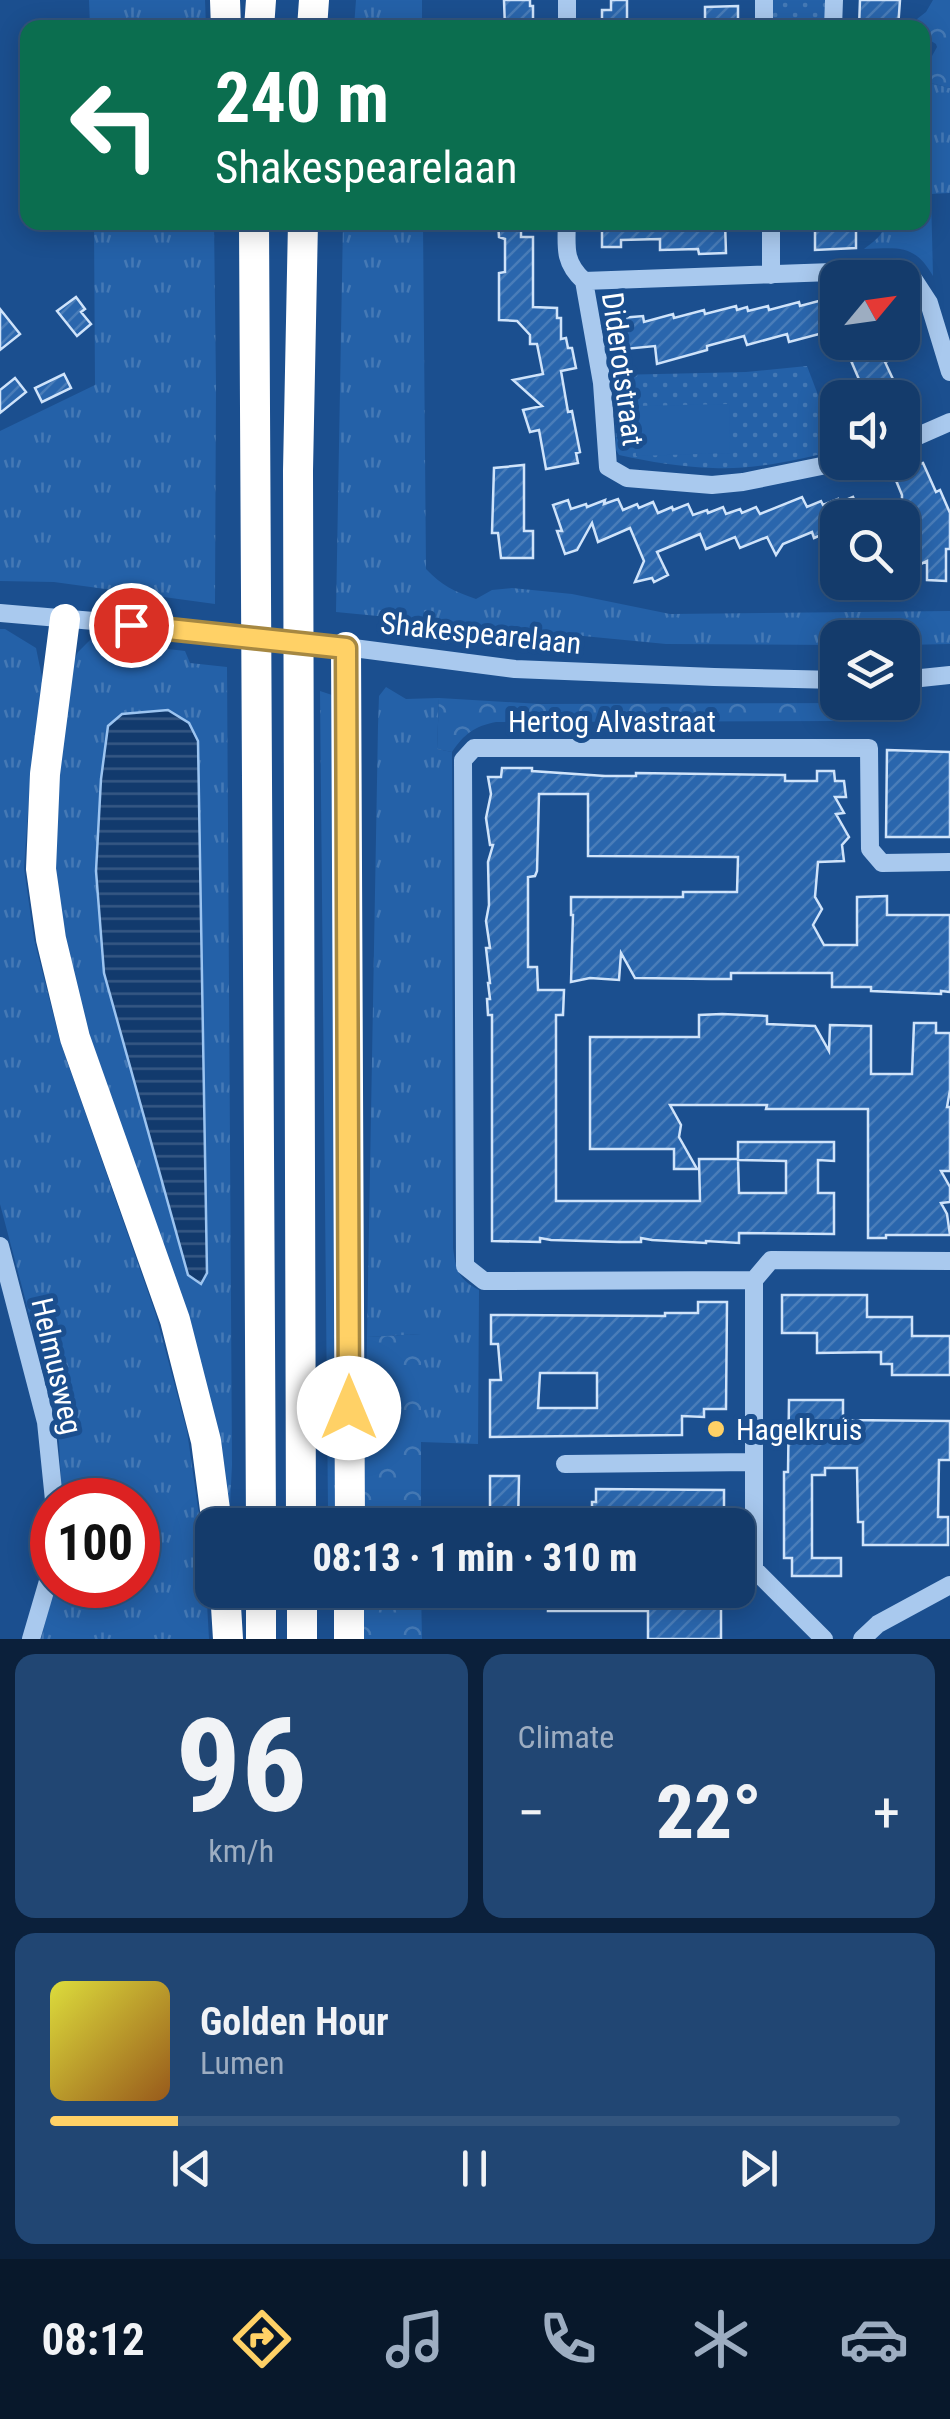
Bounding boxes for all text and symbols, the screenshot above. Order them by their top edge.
text: 240 m [215,57,389,139]
icon: left [50,60,180,190]
text: Shakespearelaan [215,141,518,194]
north arrow [820,260,920,360]
map controls [820,260,920,720]
street label: Diderotstraat [595,290,651,448]
button: sound [820,380,920,480]
button: search [820,500,920,600]
pin [89,583,174,668]
icon: arrive [104,598,159,653]
street label: Shakespearelaan [379,605,583,661]
button: layers [820,620,920,720]
street label: Hertog Alvastraat [508,704,716,739]
street label: Helmusweg [24,1294,90,1438]
position arrow [297,1356,401,1460]
place label: Hagelkruis [736,1412,862,1447]
marker: Hagelkruis [705,1418,727,1440]
speed limit sign: 100 [30,1478,160,1608]
text: 08:13 · 1 min · 310 m [313,1536,637,1580]
text: 96 [176,1690,307,1843]
text: Climate [518,1718,614,1756]
text: 22° [656,1768,762,1856]
text: − [518,1781,545,1845]
text: + [873,1781,900,1845]
text: km/h [208,1832,274,1870]
text: Golden Hour [200,2000,389,2044]
text: Lumen [200,2044,285,2082]
icon: previous [164,2141,219,2196]
icon: pause [447,2141,502,2196]
icon: next [731,2141,786,2196]
icon: directions [227,2304,297,2374]
icon: music [380,2304,450,2374]
icon: phone [533,2304,603,2374]
icon: climate [686,2304,756,2374]
icon: car [839,2304,909,2374]
text: 08:12 [41,2313,145,2366]

